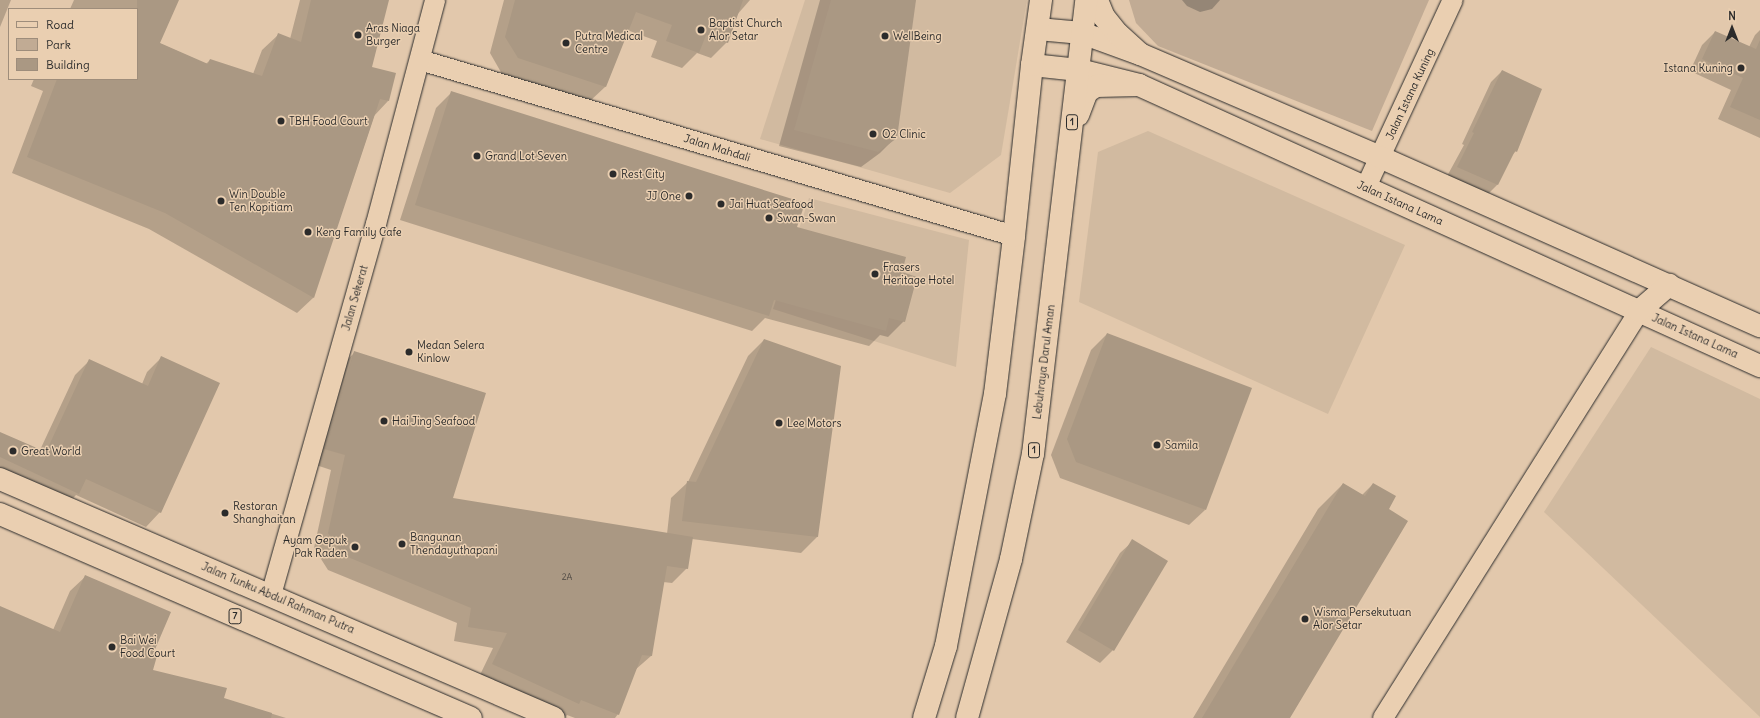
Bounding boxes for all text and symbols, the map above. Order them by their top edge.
legend [8,8,138,80]
north arrow [1712,8,1752,48]
text: N [1728,9,1736,23]
text: Road [46,17,74,32]
place label: Baptist Church Alor Setar [709,17,782,43]
place label: Aras Niaga Burger [366,22,420,48]
marker: Baptist Church Alor Setar [696,25,706,35]
place label: WellBeing [893,29,942,43]
marker: Aras Niaga Burger [353,30,363,40]
place label: Putra Medical Centre [575,30,643,56]
marker: WellBeing [880,31,890,41]
text: Park [46,37,71,52]
marker: Putra Medical Centre [560,37,572,49]
street label: Jalan Istana Kuning [1383,46,1437,142]
text: Building [46,57,90,72]
place label: Istana Kuning [1664,61,1733,75]
marker: Istana Kuning [1736,63,1746,73]
place label: TBH Food Court [289,114,368,128]
road number: 1 [1066,114,1078,130]
marker: TBH Food Court [276,116,286,126]
place label: O2 Clinic [882,127,926,141]
marker: O2 Clinic [867,128,879,140]
street label: Jalan Mahdali [682,132,752,164]
place label: Grand Lot Seven [485,149,567,163]
marker: Grand Lot Seven [472,151,482,161]
place label: Rest City [621,167,665,181]
marker: Rest City [608,169,618,179]
street label: Jalan Istana Lama [1355,178,1445,228]
place label: Win Double Ten Kopitiam [229,188,293,214]
place label: JJ One [646,189,681,203]
marker: JJ One [684,191,694,201]
marker: Win Double Ten Kopitiam [216,196,226,206]
place label: Jai Huat Seafood [729,197,813,211]
marker: Jai Huat Seafood [716,199,726,209]
place label: Swan-Swan [777,211,836,225]
marker: Swan-Swan [764,213,774,223]
place label: Keng Family Cafe [316,225,402,239]
marker: Keng Family Cafe [303,227,313,237]
place label: Frasers Heritage Hotel [883,261,954,287]
street label: Jalan Sekerat [339,264,371,332]
marker: Frasers Heritage Hotel [870,269,880,279]
street label: Lebuhraya Darul Aman [1030,304,1058,420]
street label: Jalan Istana Lama [1650,311,1740,361]
place label: Medan Selera Kinlow [417,339,485,365]
marker: Medan Selera Kinlow [404,347,414,357]
place label: Hai Jing Seafood [392,414,475,428]
marker: Hai Jing Seafood [379,416,389,426]
place label: Lee Motors [787,416,841,430]
marker: Lee Motors [774,418,784,428]
place label: Samila [1165,438,1198,452]
marker: Samila [1152,440,1162,450]
road number: 1 [1028,442,1040,458]
place label: Great World [21,444,81,458]
marker: Great World [8,446,18,456]
place label: Restoran Shanghaitan [233,500,296,526]
marker: Restoran Shanghaitan [220,508,230,518]
place label: Bangunan Thendayuthapani [410,531,497,557]
place label: Ayam Gepuk Pak Raden [283,534,347,560]
marker: Bangunan Thendayuthapani [397,539,407,549]
marker: Ayam Gepuk Pak Raden [350,542,360,552]
street label: Jalan Tunku Abdul Rahman Putra [199,560,357,636]
house number: 2A [562,572,572,582]
place label: Wisma Persekutuan Alor Setar [1313,606,1411,632]
road number: 7 [228,608,242,624]
marker: Wisma Persekutuan Alor Setar [1300,614,1310,624]
place label: Bai Wei Food Court [120,634,175,660]
marker: Bai Wei Food Court [107,642,117,652]

